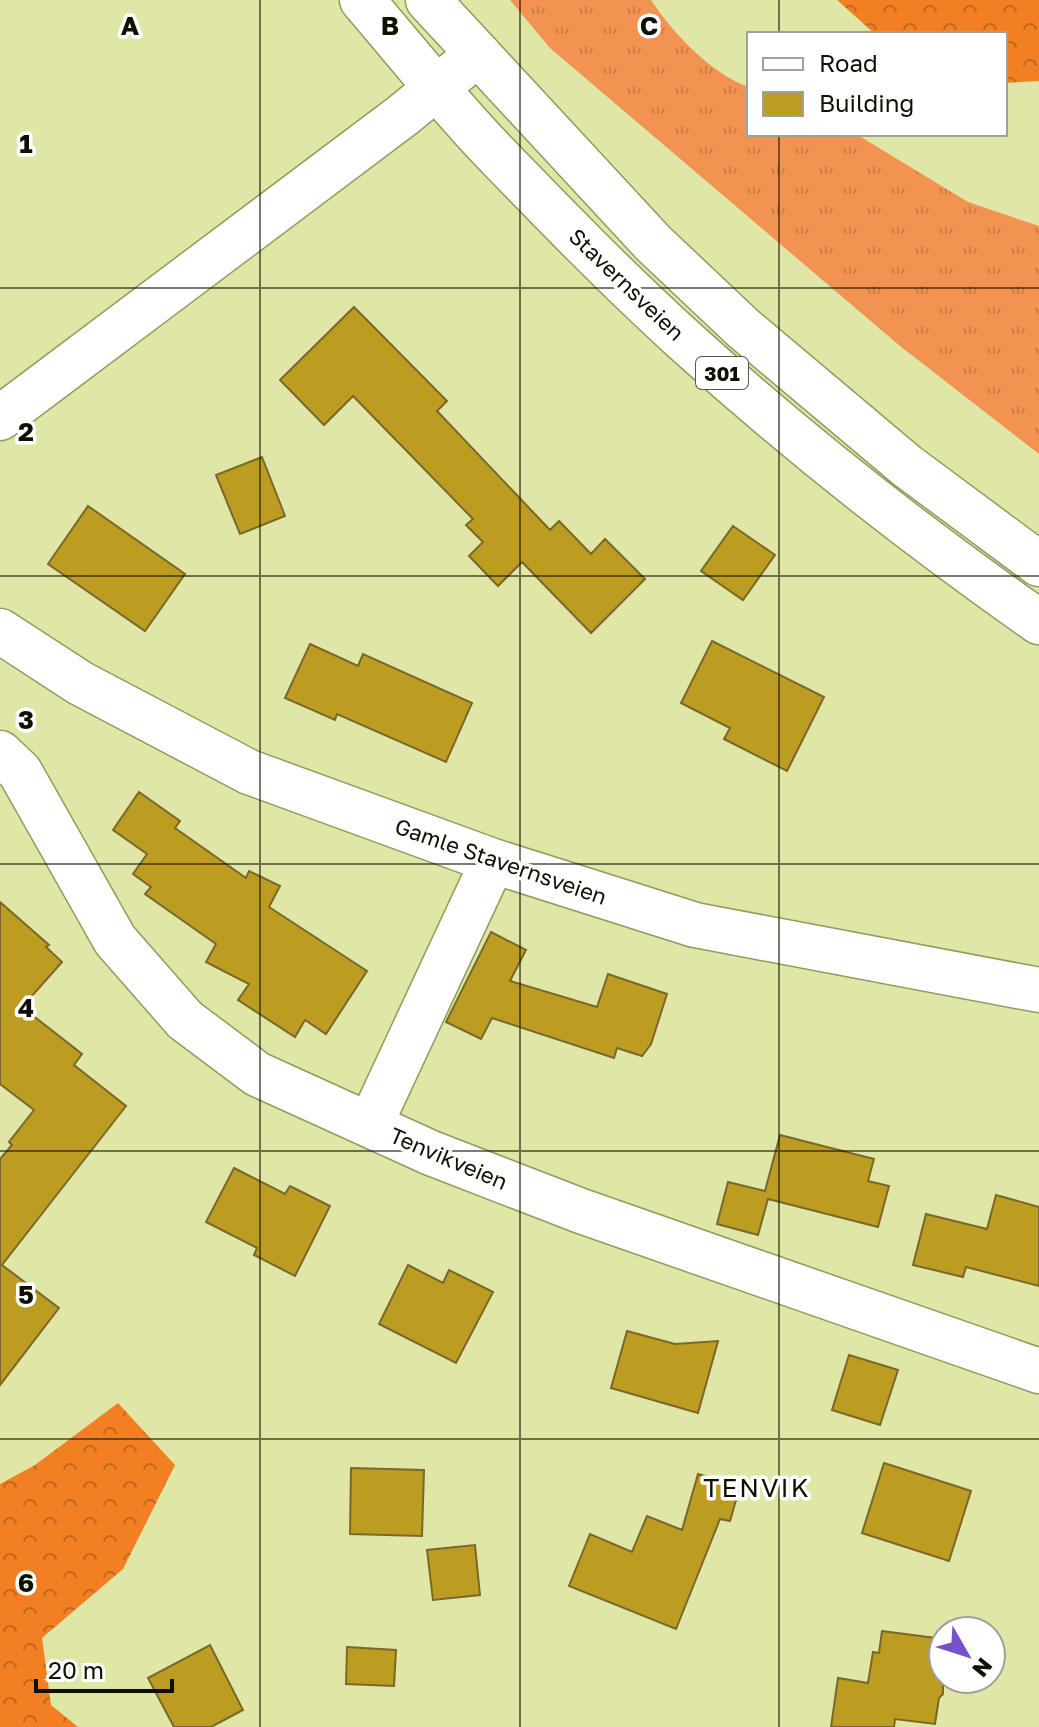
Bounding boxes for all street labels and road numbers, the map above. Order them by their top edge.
street label: Stavernsveien [564,222,690,346]
road number: 301 [696,357,748,389]
street label: Gamle Stavernsveien [392,812,610,910]
street label: Tenvikveien [386,1121,512,1195]

